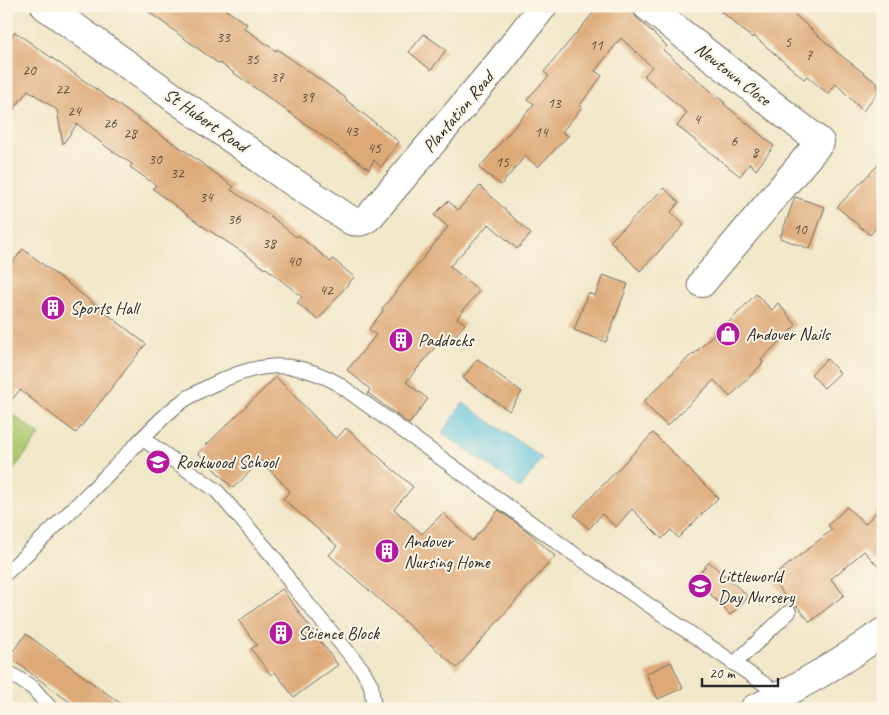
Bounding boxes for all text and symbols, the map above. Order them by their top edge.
house number: 33 [216,28,231,47]
house number: 5 [785,33,793,52]
house number: 11 [589,36,604,55]
street label: Newtown Close [691,38,776,111]
house number: 7 [806,46,814,65]
house number: 35 [245,50,260,69]
house number: 20 [22,61,37,80]
street label: Plantation Road [418,65,500,157]
house number: 37 [270,68,285,87]
house number: 22 [55,80,70,99]
street label: St Hubert Road [160,83,255,159]
house number: 39 [300,88,315,107]
house number: 13 [547,94,562,113]
house number: 24 [67,102,82,121]
house number: 4 [694,110,702,129]
house number: 26 [103,114,118,133]
house number: 43 [344,122,359,141]
house number: 14 [534,123,549,142]
house number: 28 [123,124,138,143]
house number: 6 [731,132,739,151]
house number: 45 [367,139,382,158]
house number: 8 [752,143,760,162]
house number: 30 [148,150,163,169]
house number: 15 [495,153,510,172]
house number: 32 [170,164,185,183]
house number: 34 [199,188,214,207]
house number: 36 [227,210,242,229]
house number: 10 [793,220,808,239]
house number: 38 [262,234,277,253]
house number: 40 [287,252,302,271]
house number: 42 [319,281,334,300]
building icon: Sports Hall [40,295,66,321]
place label: Sports Hall [70,297,141,319]
shop icon: Andover Nails [715,321,741,347]
place label: Andover Nails [746,323,832,345]
building icon: Paddocks [388,327,414,353]
place label: Paddocks [418,329,475,351]
school or university icon: Rookwood School [145,449,171,475]
place label: Rookwood School [176,451,280,473]
place label: Andover Nursing Home [404,530,491,573]
building icon: Andover Nursing Home [374,538,400,564]
place label: Littleworld Day Nursery [718,565,796,608]
school or university icon: Littleworld Day Nursery [687,573,713,599]
building icon: Science Block [268,620,294,646]
place label: Science Block [298,622,380,644]
scale bar [702,655,778,687]
text: 20 m [709,664,736,683]

